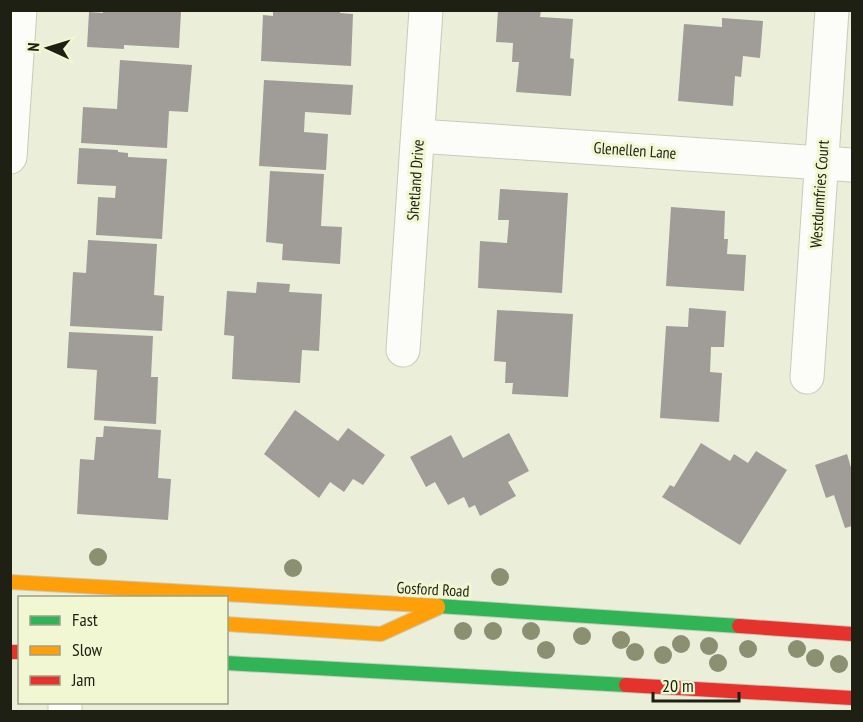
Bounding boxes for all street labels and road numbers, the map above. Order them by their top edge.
street label: Glenellen Lane [593,137,677,163]
street label: Shetland Drive [402,139,428,221]
street label: Westdumfries Court [805,139,833,249]
street label: Gosford Road [396,577,470,601]

